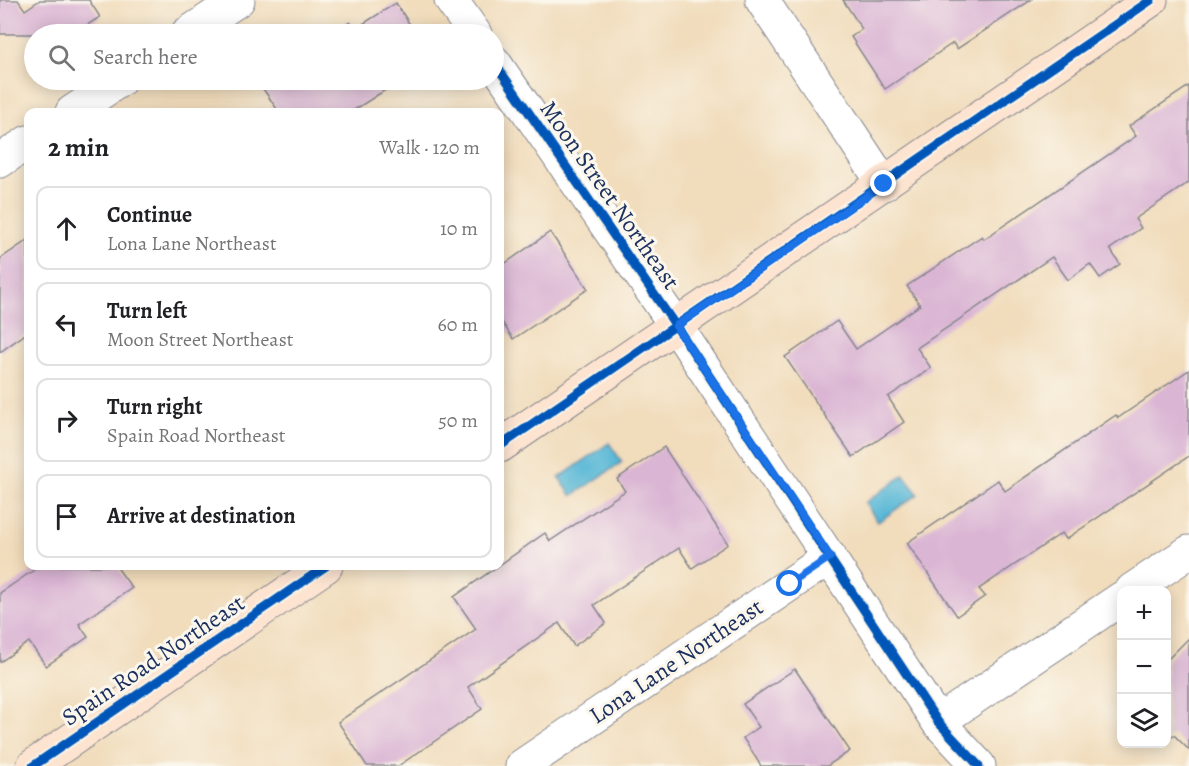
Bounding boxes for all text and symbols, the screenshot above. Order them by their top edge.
search box [24,24,504,90]
icon: search [45,41,78,74]
text: Search here [93,42,198,72]
street label: Moon Street Northeast [533,94,687,296]
text: 2 min [48,130,109,165]
text: Walk · 120 m [379,134,480,161]
route end [870,170,896,196]
text: Continue [107,200,192,230]
icon: ahead [50,212,83,245]
text: 10 m [440,215,478,242]
text: Lona Lane Northeast [107,230,276,257]
text: Turn left [107,296,187,326]
icon: left [50,308,83,341]
text: 60 m [438,311,478,338]
text: Moon Street Northeast [107,326,293,353]
text: Turn right [107,392,203,422]
icon: right [50,404,83,437]
text: 50 m [438,407,478,434]
text: Spain Road Northeast [107,422,285,449]
icon: arrive [50,500,83,533]
text: Arrive at destination [107,501,296,531]
route start [776,570,802,596]
map controls [1117,586,1171,748]
button: + [1117,586,1171,640]
street label: Spain Road Northeast [55,587,251,733]
street label: Lona Lane Northeast [583,591,769,731]
button: − [1117,640,1171,694]
button: layers [1117,694,1171,748]

